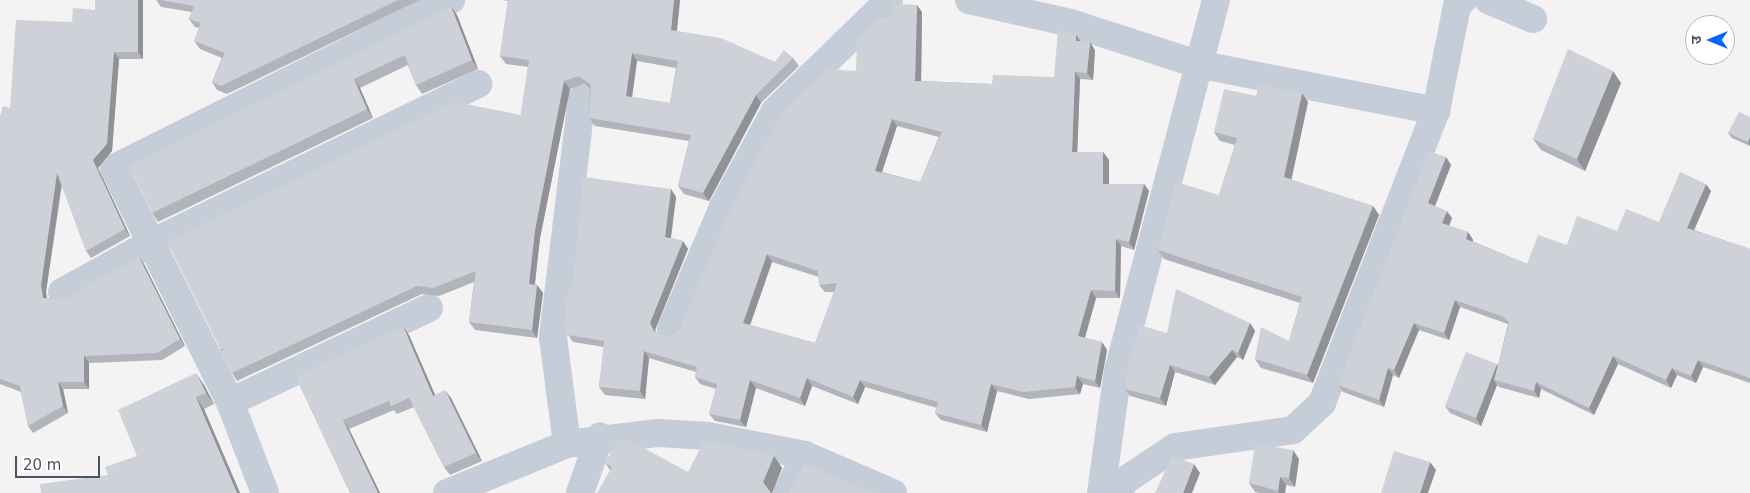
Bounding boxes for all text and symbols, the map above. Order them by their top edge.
north arrow [1685,15,1735,65]
text: उ [1688,36,1704,44]
scale bar [18,446,102,478]
text: 20 m [23,456,61,474]

